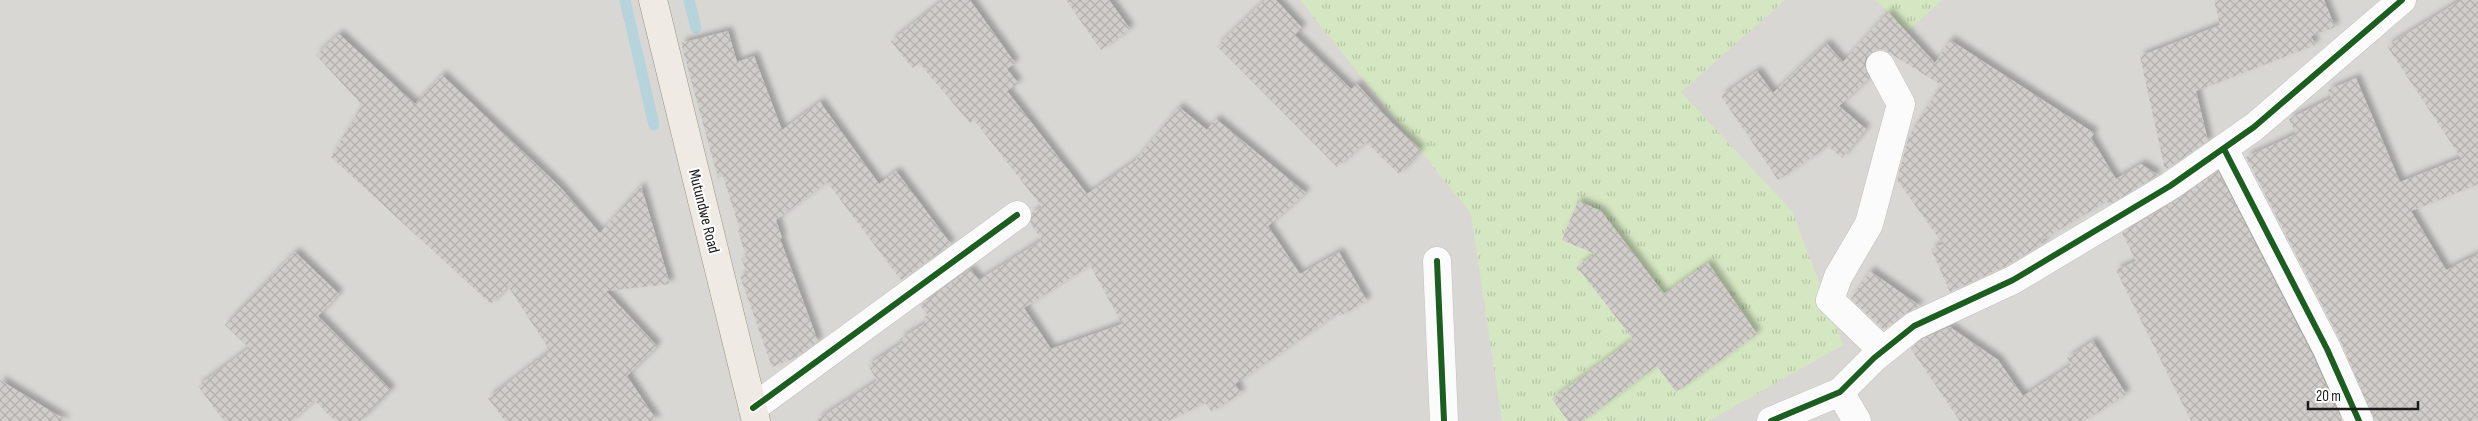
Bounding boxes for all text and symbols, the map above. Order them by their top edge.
street label: Mutundwe Road [684,167,723,255]
scale bar [2308,378,2418,410]
text: 20 m [2316,387,2341,406]

